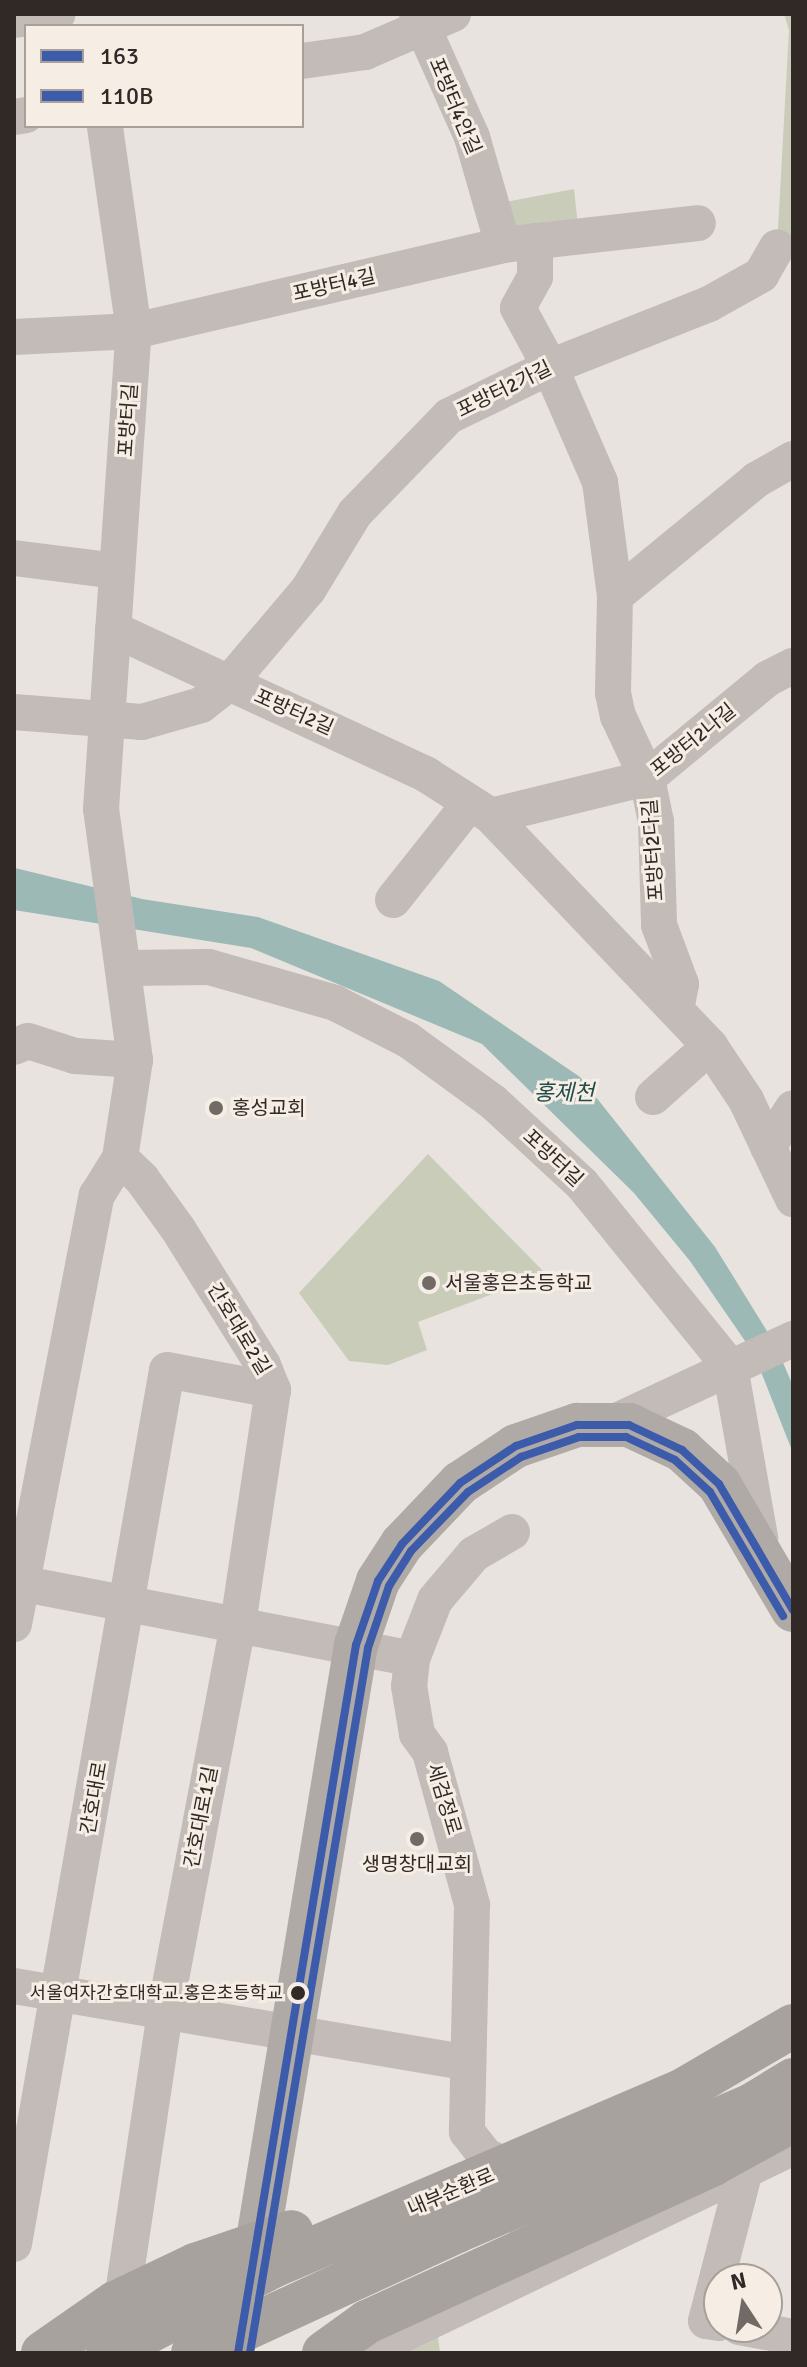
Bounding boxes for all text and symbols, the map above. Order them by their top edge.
legend [24,24,304,128]
text: 163 [100,41,139,71]
street label: 포방터4안길 [424,54,486,158]
text: 110B [100,81,153,111]
street label: 포방터4길 [290,264,378,306]
street label: 포방터2가길 [453,356,555,422]
street label: 포방터길 [113,382,143,458]
street label: 포방터2길 [251,684,337,740]
street label: 포방터2나길 [646,698,740,782]
street label: 포방터2다길 [637,798,669,902]
water label: 홍제천 [534,1080,594,1106]
place label: 홍성교회 [232,1096,306,1120]
marker: 홍성교회 [207,1099,225,1117]
street label: 포방터길 [518,1124,588,1192]
place label: 서울홍은초등학교 [445,1271,592,1295]
marker: 서울홍은초등학교 [420,1274,438,1292]
street label: 간호대로2길 [202,1279,276,1379]
street label: 간호대로 [76,1760,112,1836]
street label: 세검정로 [422,1760,466,1838]
street label: 간호대로1길 [179,1764,223,1870]
marker: 생명창대교회 [408,1830,426,1848]
place label: 생명창대교회 [362,1852,472,1876]
place label: 서울여자간호대학교.홍은초등학교 [30,1982,283,2004]
marker: 서울여자간호대학교.홍은초등학교 [290,1985,306,2001]
street label: 내부순환로 [404,2163,498,2221]
north arrow [703,2263,783,2343]
text: N [728,2266,749,2296]

